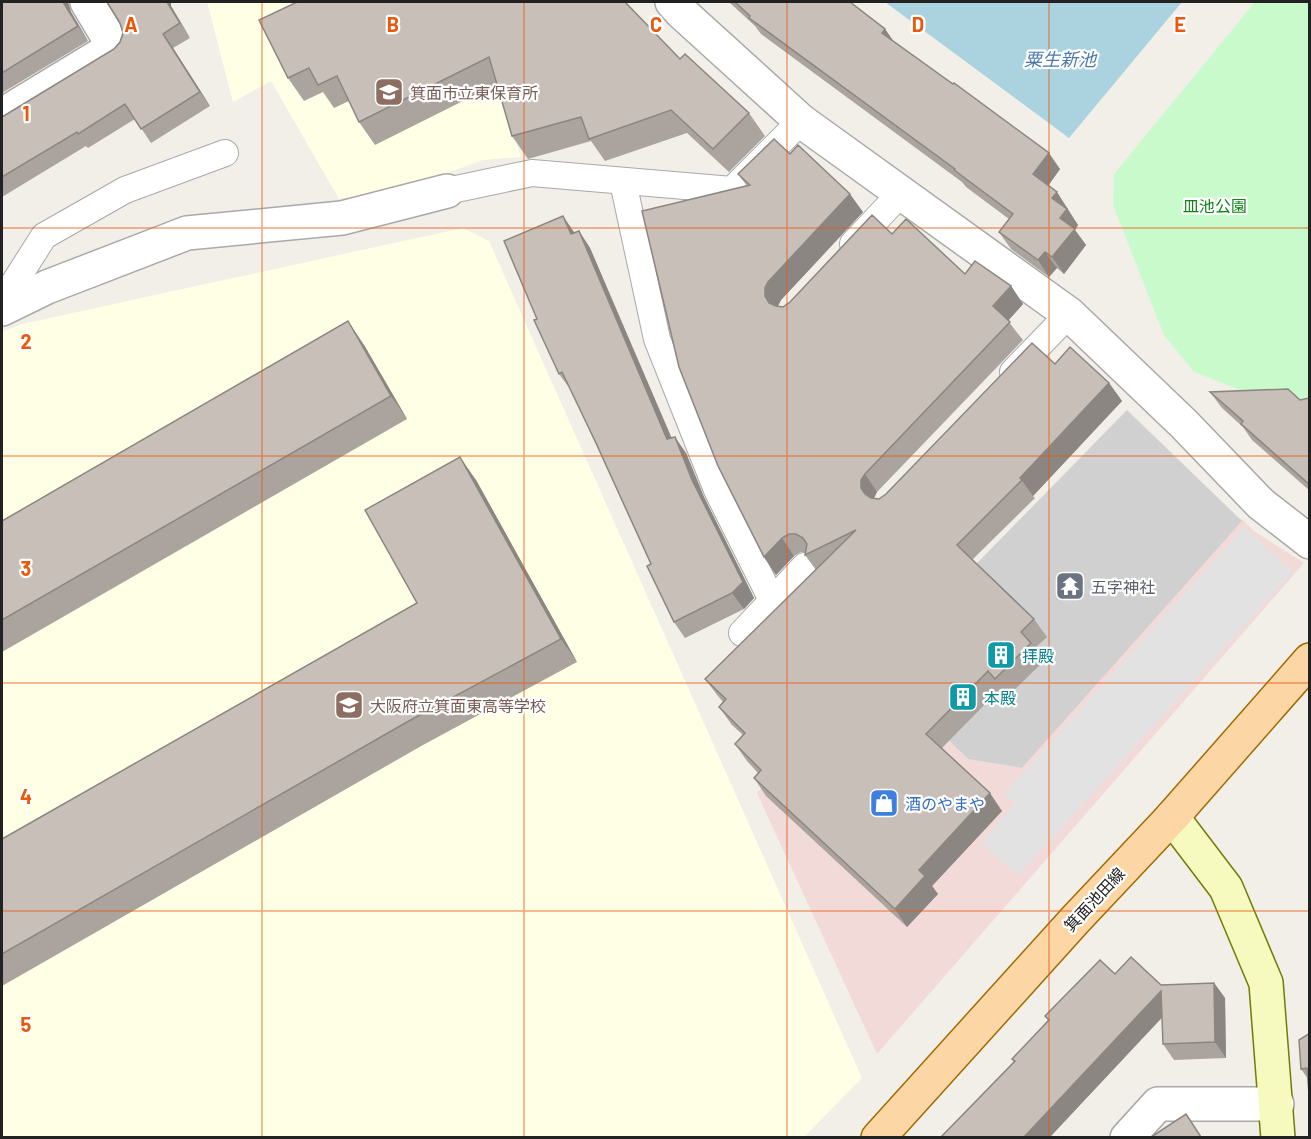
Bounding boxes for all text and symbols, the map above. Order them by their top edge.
text: A [124,12,138,36]
text: B [387,12,399,36]
text: C [650,12,662,36]
text: D [912,12,924,36]
text: E [1174,12,1186,36]
water label: 粟生新池 [1024,48,1098,70]
school or university icon: 箕面市立東保育所 [373,76,405,108]
place label: 箕面市立東保育所 [410,83,538,102]
text: 1 [22,101,30,125]
park label: 皿池公園 [1183,196,1247,215]
text: 2 [20,329,32,353]
text: 3 [21,556,31,580]
temple icon: 五字神社 [1054,570,1086,602]
place label: 五字神社 [1091,577,1155,596]
building icon: 拝殿 [985,639,1017,671]
place label: 拝殿 [1022,646,1054,665]
building icon: 本殿 [947,681,979,713]
place label: 本殿 [984,688,1016,707]
school or university icon: 大阪府立箕面東高等学校 [333,689,365,721]
place label: 大阪府立箕面東高等学校 [370,696,546,715]
text: 4 [20,784,32,808]
shop icon: 酒のやまや [868,787,900,819]
place label: 酒のやまや [905,794,985,813]
street label: 箕面池田線 [1060,863,1128,935]
text: 5 [21,1012,32,1036]

